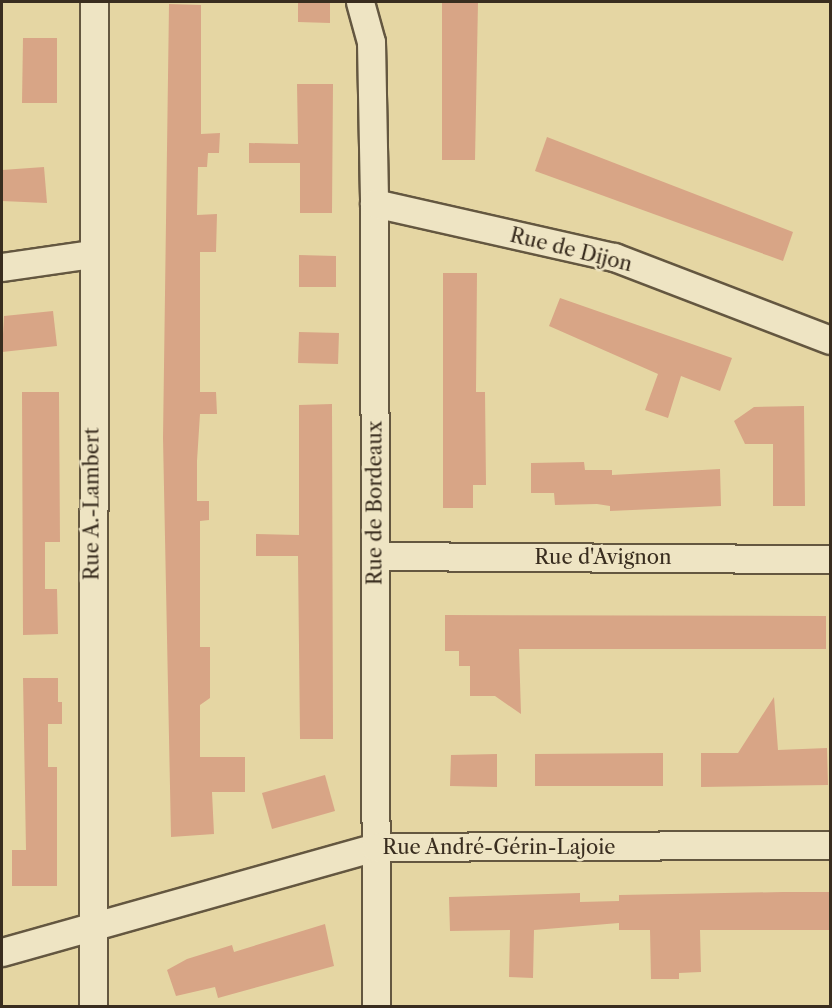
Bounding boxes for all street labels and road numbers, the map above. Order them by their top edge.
street label: Rue de Dijon [507,223,635,277]
street label: Rue de Bordeaux [363,421,387,585]
street label: Rue A.-Lambert [80,427,104,581]
street label: Rue d'Avignon [534,545,672,569]
street label: Rue André-Gérin-Lajoie [382,835,616,859]

